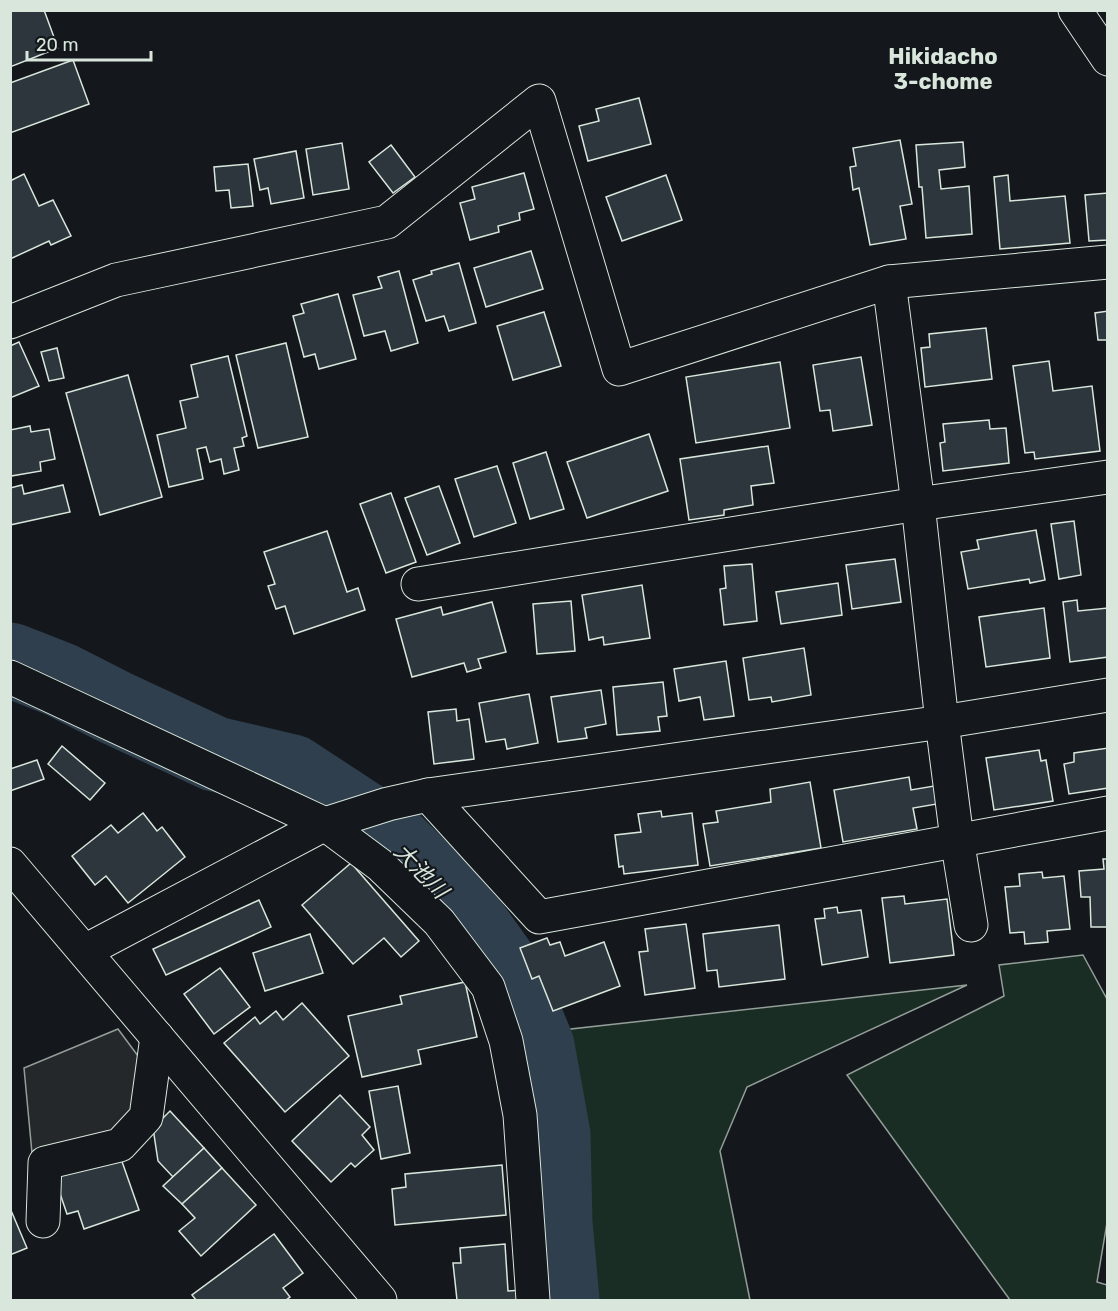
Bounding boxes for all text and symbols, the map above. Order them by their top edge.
scale bar [27,24,152,62]
text: 20 m [36,34,78,56]
district label: Hikidacho 3-chome [888,43,998,95]
water label: 大池川 [388,838,455,906]

